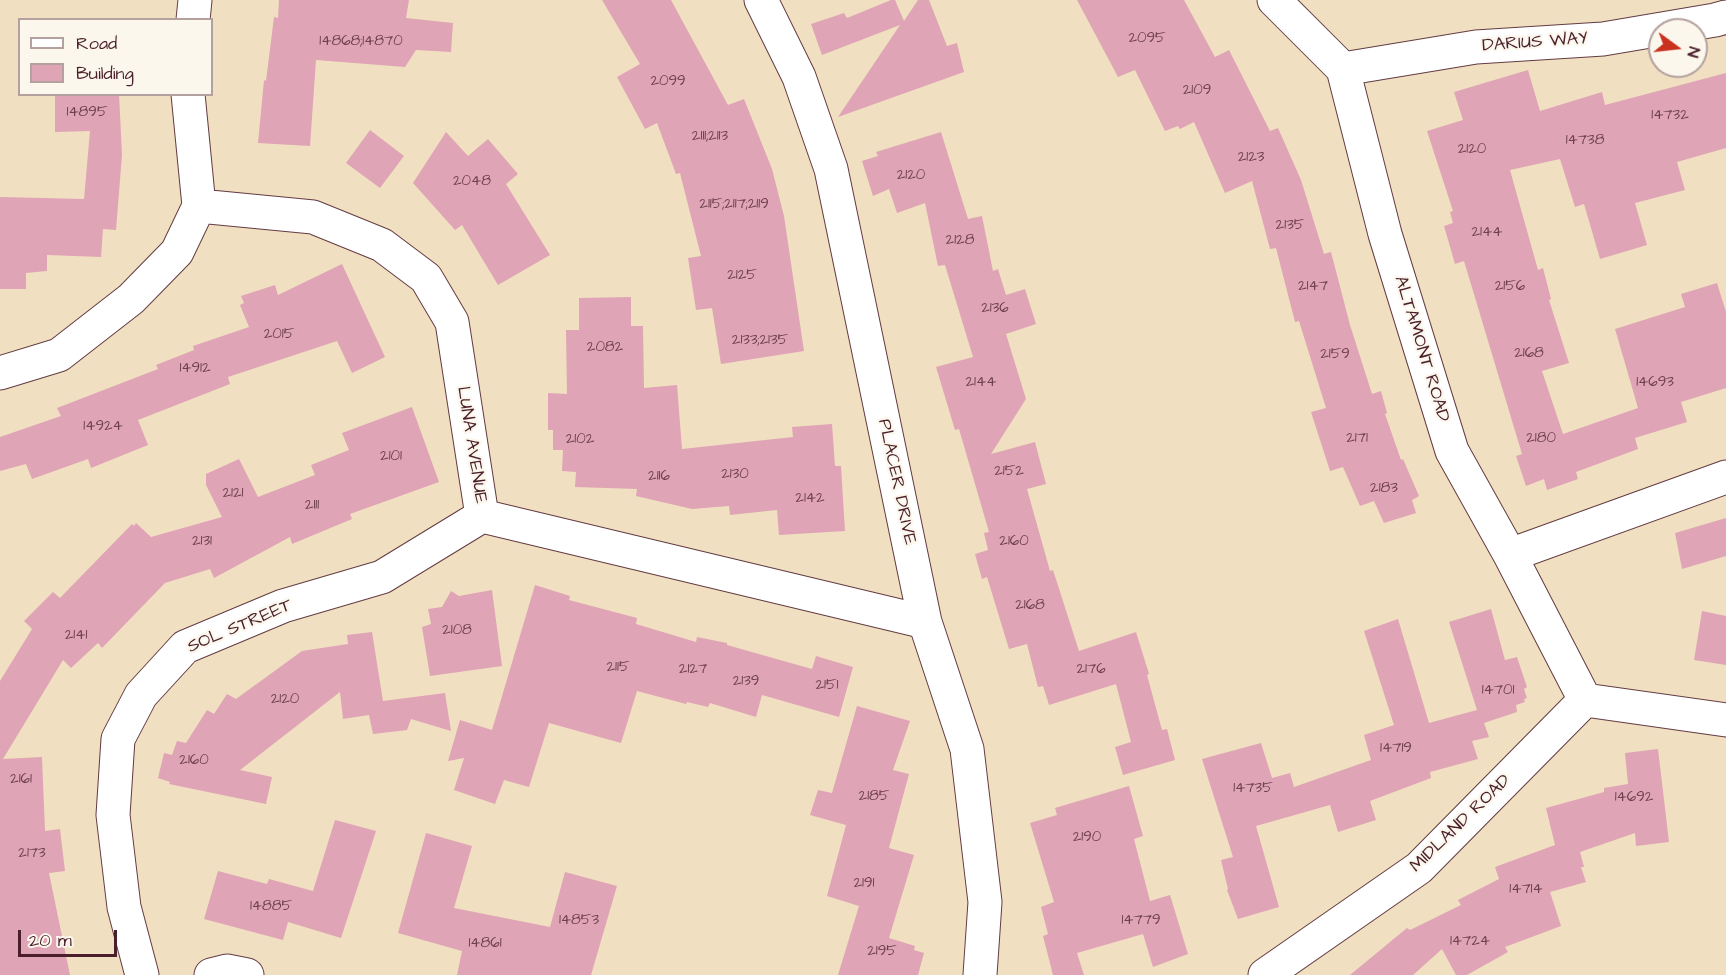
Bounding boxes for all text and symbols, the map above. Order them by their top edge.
legend [18,18,213,96]
north arrow [1648,18,1708,78]
street label: DARIUS WAY [1482,29,1588,57]
house number: 2095 [1128,30,1166,48]
text: Road [76,31,117,56]
house number: 14868;14870 [319,33,403,51]
text: N [1682,44,1705,60]
text: Building [76,61,134,86]
house number: 2099 [650,73,686,91]
house number: 2109 [1183,82,1211,100]
house number: 14895 [66,104,108,122]
house number: 14732 [1651,107,1689,125]
house number: 2111;2113 [692,128,728,146]
house number: 14738 [1566,132,1604,150]
house number: 2120 [1458,141,1486,159]
house number: 2123 [1238,149,1264,167]
house number: 2120 [897,167,925,185]
house number: 2048 [453,173,491,191]
house number: 2115;2117;2119 [699,196,769,214]
house number: 2135 [1276,217,1304,235]
house number: 2144 [1472,224,1502,242]
house number: 2128 [946,232,974,250]
house number: 2125 [727,267,757,285]
street label: ALTAMONT ROAD [1389,273,1453,425]
house number: 2147 [1298,278,1328,296]
house number: 2156 [1495,278,1525,296]
house number: 2136 [981,300,1009,318]
house number: 2015 [264,326,294,344]
house number: 2133;2135 [732,332,788,350]
house number: 2082 [587,339,623,357]
house number: 2168 [1514,345,1544,363]
house number: 2159 [1320,346,1350,364]
house number: 14912 [179,360,211,378]
house number: 2144 [966,374,996,392]
house number: 14693 [1636,374,1674,392]
street label: LUNA AVENUE [451,385,491,505]
street label: PLACER DRIVE [872,417,920,547]
house number: 14924 [83,418,123,436]
house number: 2171 [1346,430,1368,448]
house number: 2180 [1526,430,1556,448]
house number: 2102 [566,431,594,449]
house number: 2101 [380,448,402,466]
house number: 2152 [994,463,1024,481]
house number: 2130 [721,466,749,484]
house number: 2116 [648,468,670,486]
house number: 2183 [1370,480,1398,498]
house number: 2121 [222,485,244,503]
house number: 2142 [795,490,825,508]
house number: 2111 [305,497,319,515]
house number: 2131 [192,533,212,551]
house number: 2160 [999,533,1029,551]
street label: SOL STREET [184,595,296,659]
house number: 2168 [1015,597,1045,615]
house number: 2108 [442,622,472,640]
house number: 2141 [65,627,87,645]
house number: 2115 [606,659,630,677]
house number: 2127 [679,661,707,679]
house number: 2176 [1076,661,1106,679]
house number: 2139 [733,673,759,691]
house number: 2151 [815,677,839,695]
house number: 14701 [1482,682,1514,700]
house number: 2120 [271,691,299,709]
house number: 14719 [1380,740,1412,758]
house number: 2160 [179,752,209,770]
house number: 2161 [10,771,32,789]
street label: MIDLAND ROAD [1406,771,1516,877]
house number: 14735 [1233,780,1273,798]
house number: 2185 [859,788,889,806]
house number: 14692 [1615,789,1653,807]
house number: 2190 [1073,829,1101,847]
house number: 2173 [18,845,46,863]
house number: 2191 [854,875,874,893]
house number: 14714 [1509,881,1543,899]
house number: 14885 [250,898,292,916]
house number: 14853 [559,912,599,930]
house number: 14779 [1121,912,1161,930]
scale bar [21,918,120,956]
text: 20 m [29,928,72,953]
house number: 14724 [1450,933,1490,951]
house number: 14861 [468,935,502,953]
house number: 2195 [867,943,897,961]

